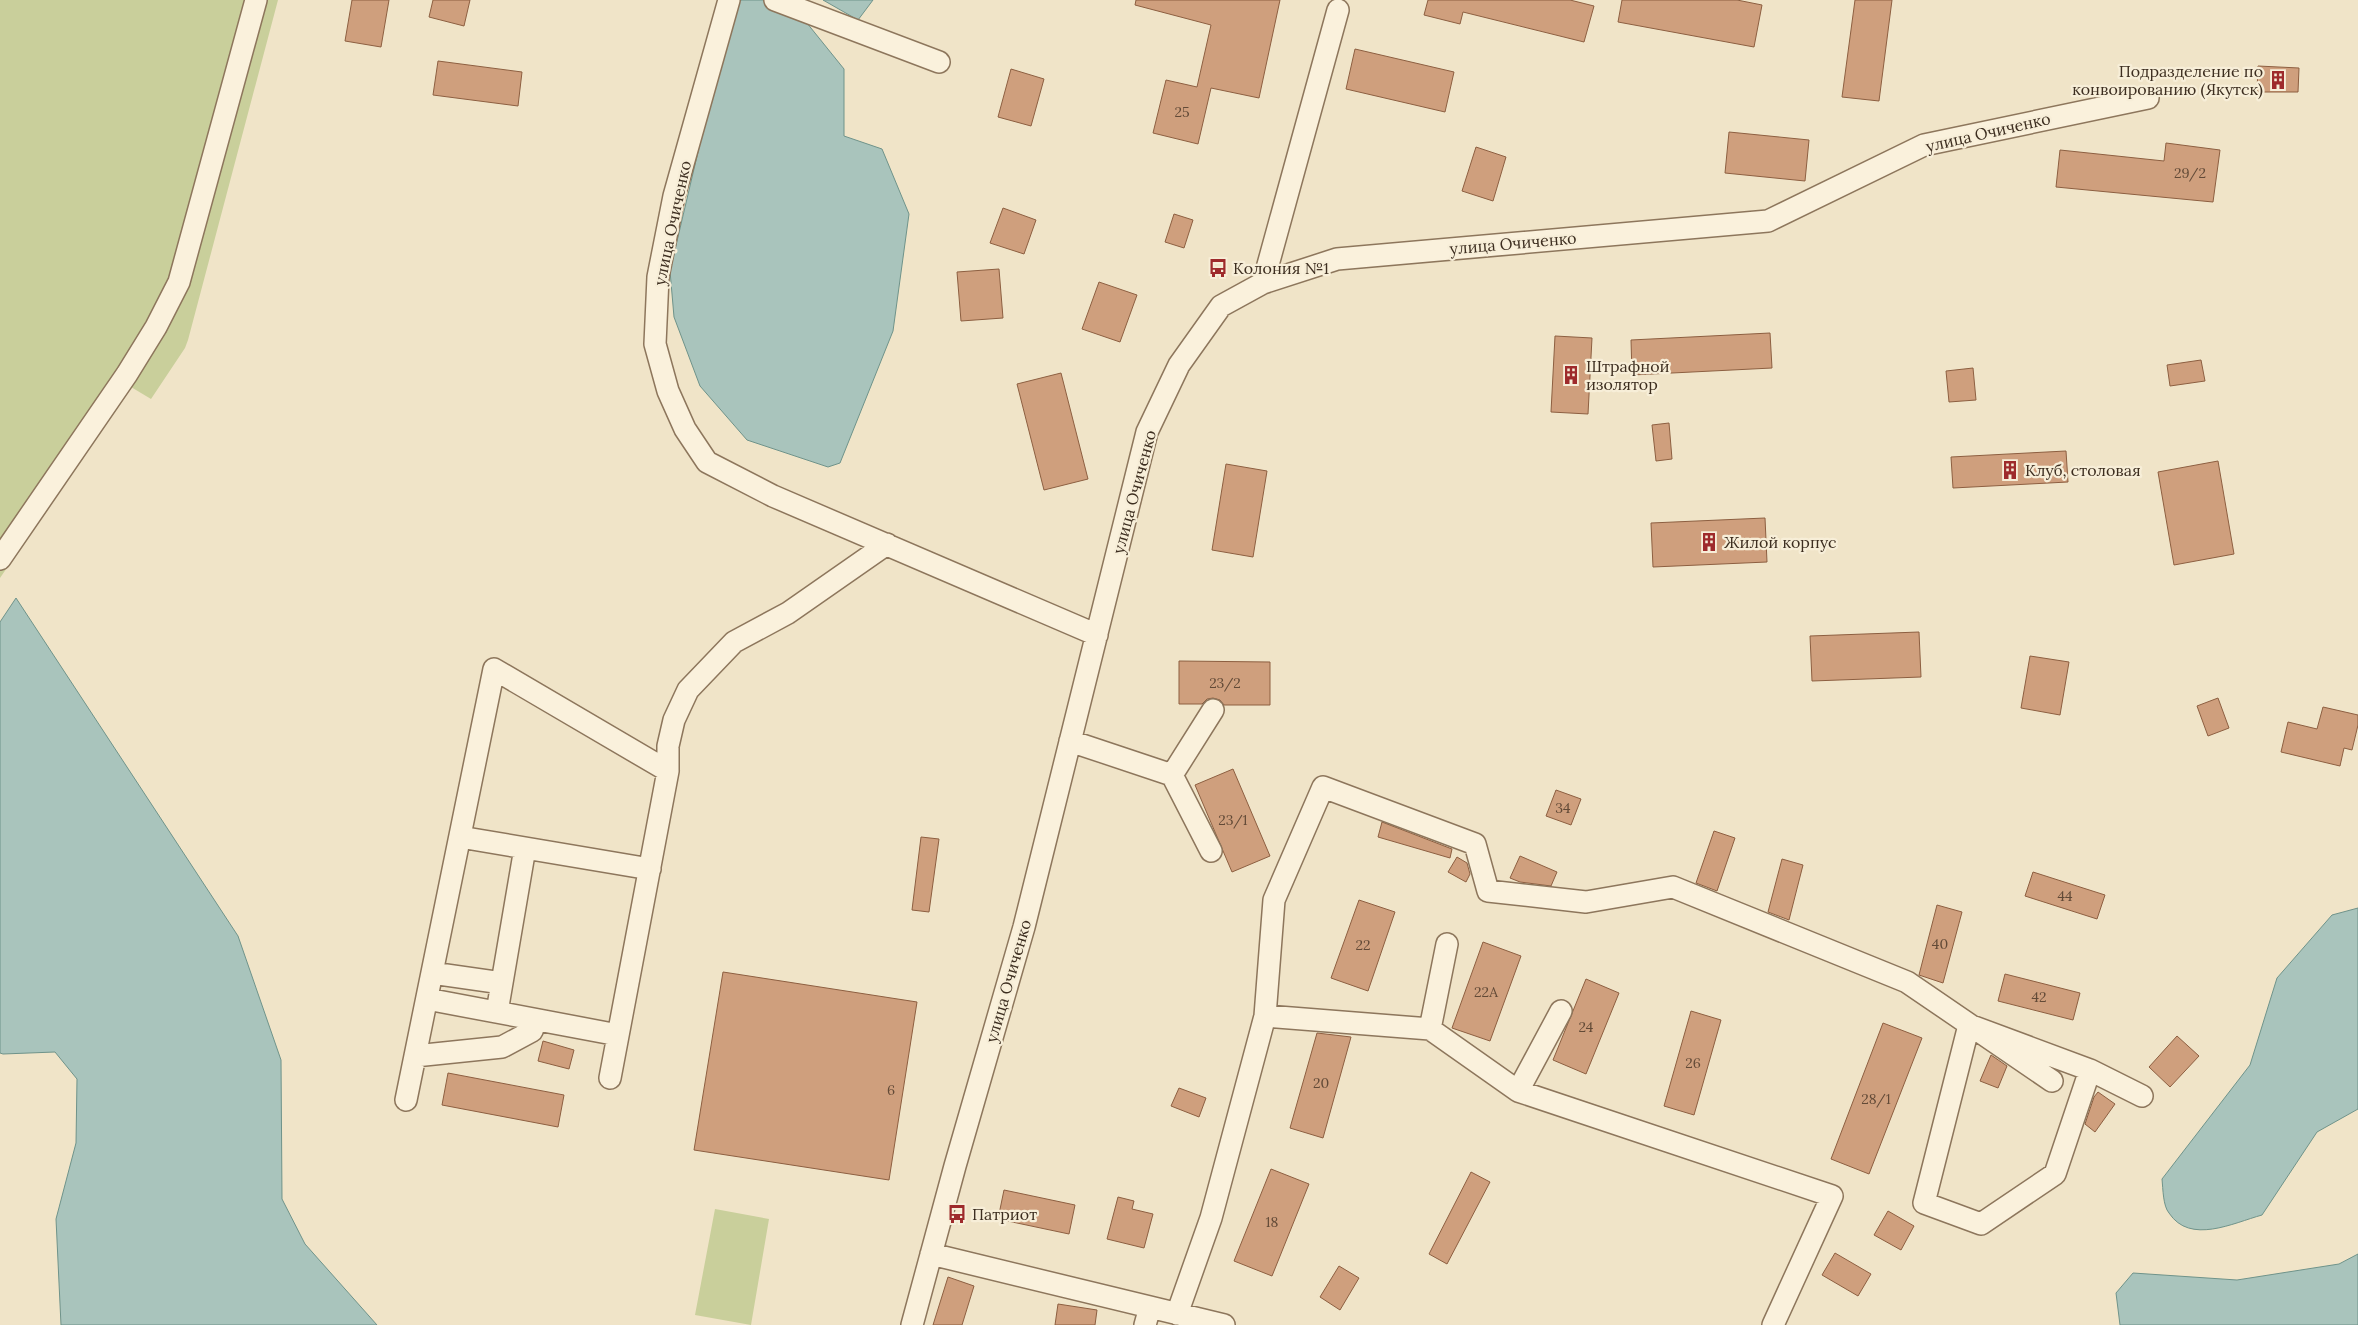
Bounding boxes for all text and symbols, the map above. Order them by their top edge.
place label: Подразделение по конвоированию (Якутск) [2072,61,2263,100]
building icon: Подразделение по конвоированию (Якутск) [2267,69,2289,91]
house number: 25 [1174,103,1190,121]
street label: улица Очиченко [1924,108,2052,156]
street label: улица Очиченко [649,159,695,287]
house number: 29/2 [2174,164,2206,182]
street label: улица Очиченко [1449,227,1577,259]
bus stop icon: Колония №1 [1207,257,1229,279]
place label: Колония №1 [1233,258,1329,278]
place label: Штрафной изолятор [1586,356,1670,394]
building icon: Штрафной изолятор [1560,364,1582,386]
street label: улица Очиченко [1108,428,1160,556]
building icon: Клуб, столовая [1999,459,2021,481]
place label: Клуб, столовая [2025,460,2141,480]
building icon: Жилой корпус [1698,531,1720,553]
place label: Жилой корпус [1724,532,1836,552]
house number: 23/2 [1209,674,1241,692]
house number: 34 [1555,799,1571,817]
house number: 23/1 [1218,811,1248,829]
house number: 44 [2057,887,2073,905]
street label: улица Очиченко [981,917,1035,1045]
house number: 40 [1932,935,1948,953]
house number: 22 [1355,936,1371,954]
house number: 22А [1474,983,1498,1001]
house number: 42 [2031,988,2047,1006]
house number: 24 [1579,1018,1594,1036]
house number: 26 [1685,1054,1701,1072]
house number: 20 [1313,1074,1329,1092]
house number: 6 [887,1081,895,1099]
house number: 28/1 [1861,1090,1891,1108]
bus stop icon: Патриот [946,1203,968,1225]
place label: Патриот [972,1204,1037,1224]
house number: 18 [1266,1213,1279,1231]

